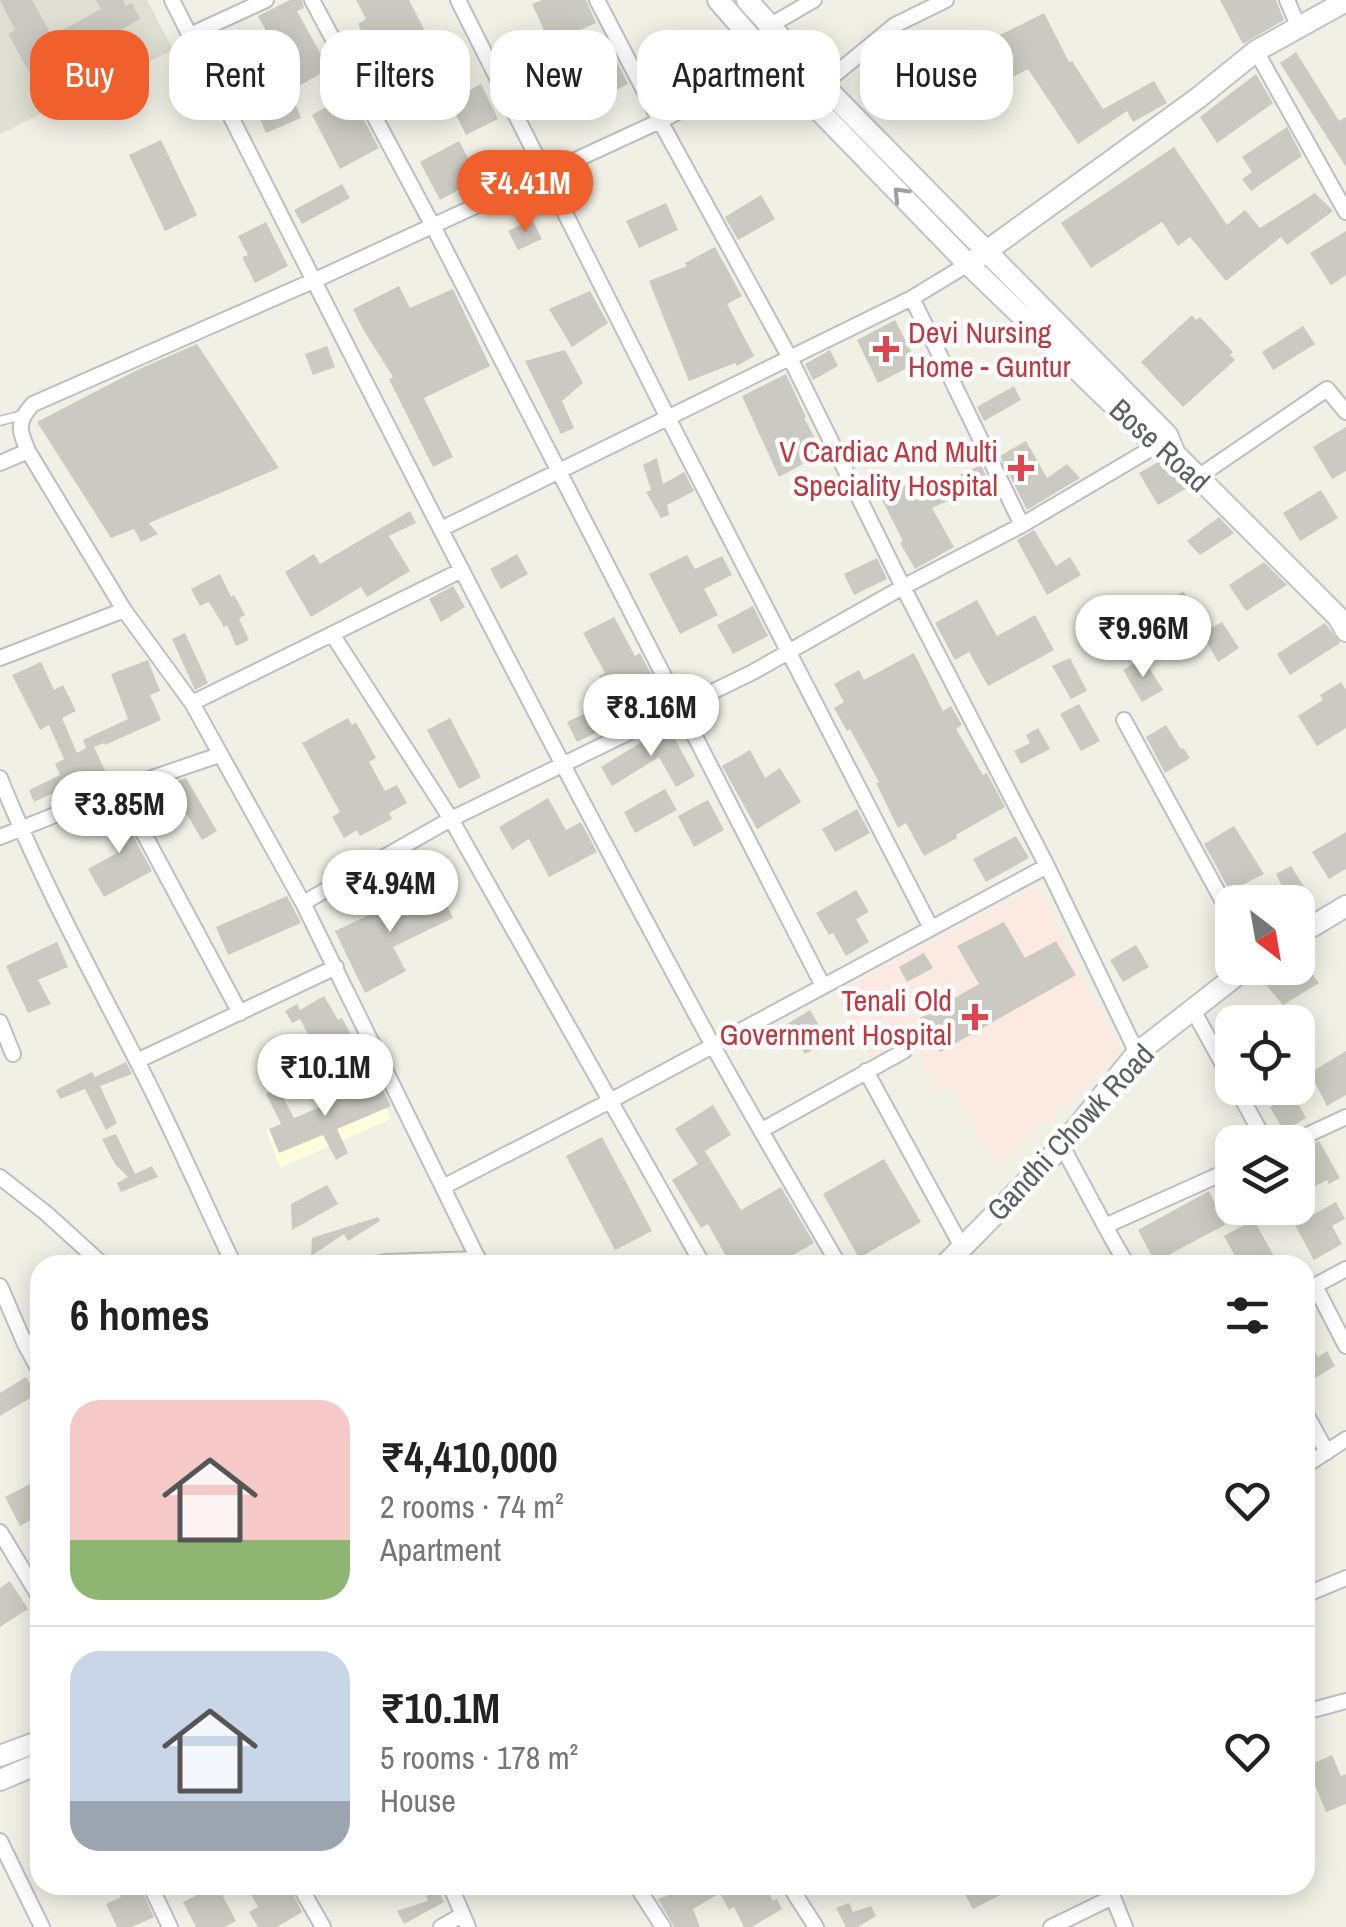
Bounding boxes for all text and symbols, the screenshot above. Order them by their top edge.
chip: Buy [30,30,149,120]
chip: Rent [169,30,300,120]
chip: Filters [320,30,470,120]
chip: New [490,30,617,120]
chip: Apartment [637,30,840,120]
chip: House [860,30,1013,120]
pin: ₹4.41M [444,150,606,235]
text: ₹4.41M [479,161,571,204]
one-way arrow [894,188,912,206]
place label: Devi Nursing Home - Guntur [908,312,1071,386]
marker: Devi Nursing Home - Guntur [873,336,899,362]
street label: Bose Road [1101,389,1219,501]
place label: V Cardiac And Multi Speciality Hospital [779,431,998,505]
marker: V Cardiac And Multi Speciality Hospital [1008,455,1034,481]
pin: ₹9.96M [1062,595,1224,680]
text: ₹9.96M [1097,606,1189,649]
pin: ₹8.16M [570,674,732,759]
text: ₹8.16M [605,685,697,728]
pin: ₹3.85M [38,771,200,856]
text: ₹3.85M [73,782,165,825]
pin: ₹4.94M [309,850,471,935]
text: ₹4.94M [344,861,436,904]
north arrow [1215,885,1315,985]
map controls [1215,885,1315,1225]
place label: Tenali Old Government Hospital [720,980,952,1054]
marker: Tenali Old Government Hospital [962,1004,988,1030]
button: locate [1215,1005,1315,1105]
pin: ₹10.1M [244,1034,406,1119]
street label: Gandhi Chowk Road [977,1035,1163,1229]
text: ₹10.1M [279,1045,371,1088]
button: layers [1215,1125,1315,1225]
text: 6 homes [70,1287,210,1343]
icon: filters [1220,1288,1275,1343]
text: ₹4,410,000 [380,1429,558,1485]
icon: home [150,1440,270,1560]
icon: heart [1220,1473,1275,1528]
text: 2 rooms · 74 m² [380,1485,564,1528]
text: Apartment [380,1528,501,1571]
text: ₹10.1M [380,1680,500,1736]
icon: home [150,1691,270,1811]
icon: heart [1220,1724,1275,1779]
text: 5 rooms · 178 m² [380,1736,578,1779]
text: House [380,1779,456,1822]

